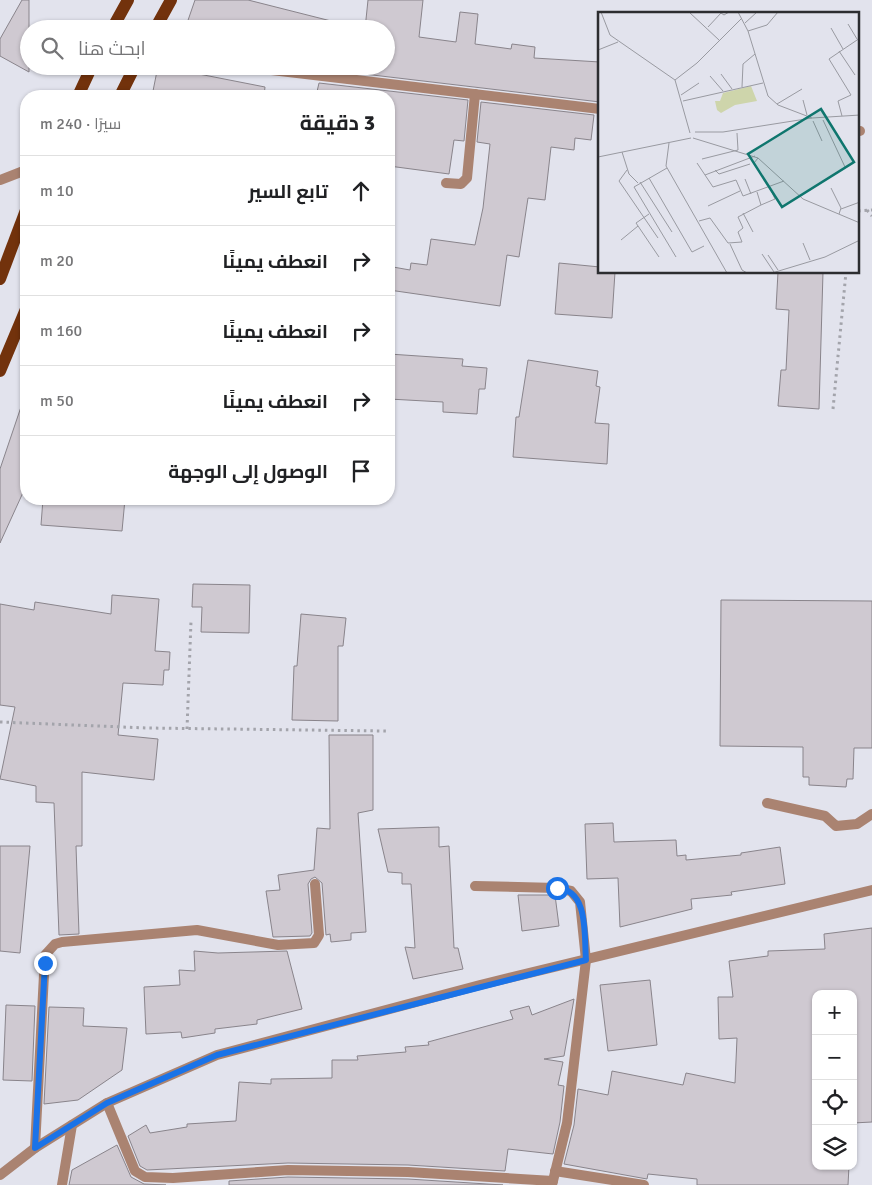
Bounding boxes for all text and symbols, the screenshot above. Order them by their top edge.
inset map [598,12,860,274]
search box [20,20,395,75]
icon: search [38,34,66,62]
text: ابحث هنا [78,37,146,61]
text: 3 دقيقة [300,110,375,136]
text: سيرًا · 240 m [40,114,121,134]
icon: ahead [347,177,375,205]
text: تابع السير [248,180,328,204]
text: 10 m [40,181,74,201]
icon: right [347,247,375,275]
text: انعطف يمينًا [223,250,328,274]
text: 20 m [40,251,74,271]
icon: right [347,317,375,345]
text: انعطف يمينًا [223,320,328,344]
text: 160 m [40,321,82,341]
icon: right [347,387,375,415]
text: انعطف يمينًا [223,390,328,414]
text: 50 m [40,391,74,411]
icon: arrive [347,457,375,485]
text: الوصول إلى الوجهة [168,460,328,484]
route start [546,877,569,900]
route end [34,952,57,975]
map controls [812,990,857,1170]
button: + [812,990,857,1035]
button: − [812,1035,857,1080]
button: locate [812,1080,857,1125]
button: layers [812,1125,857,1170]

